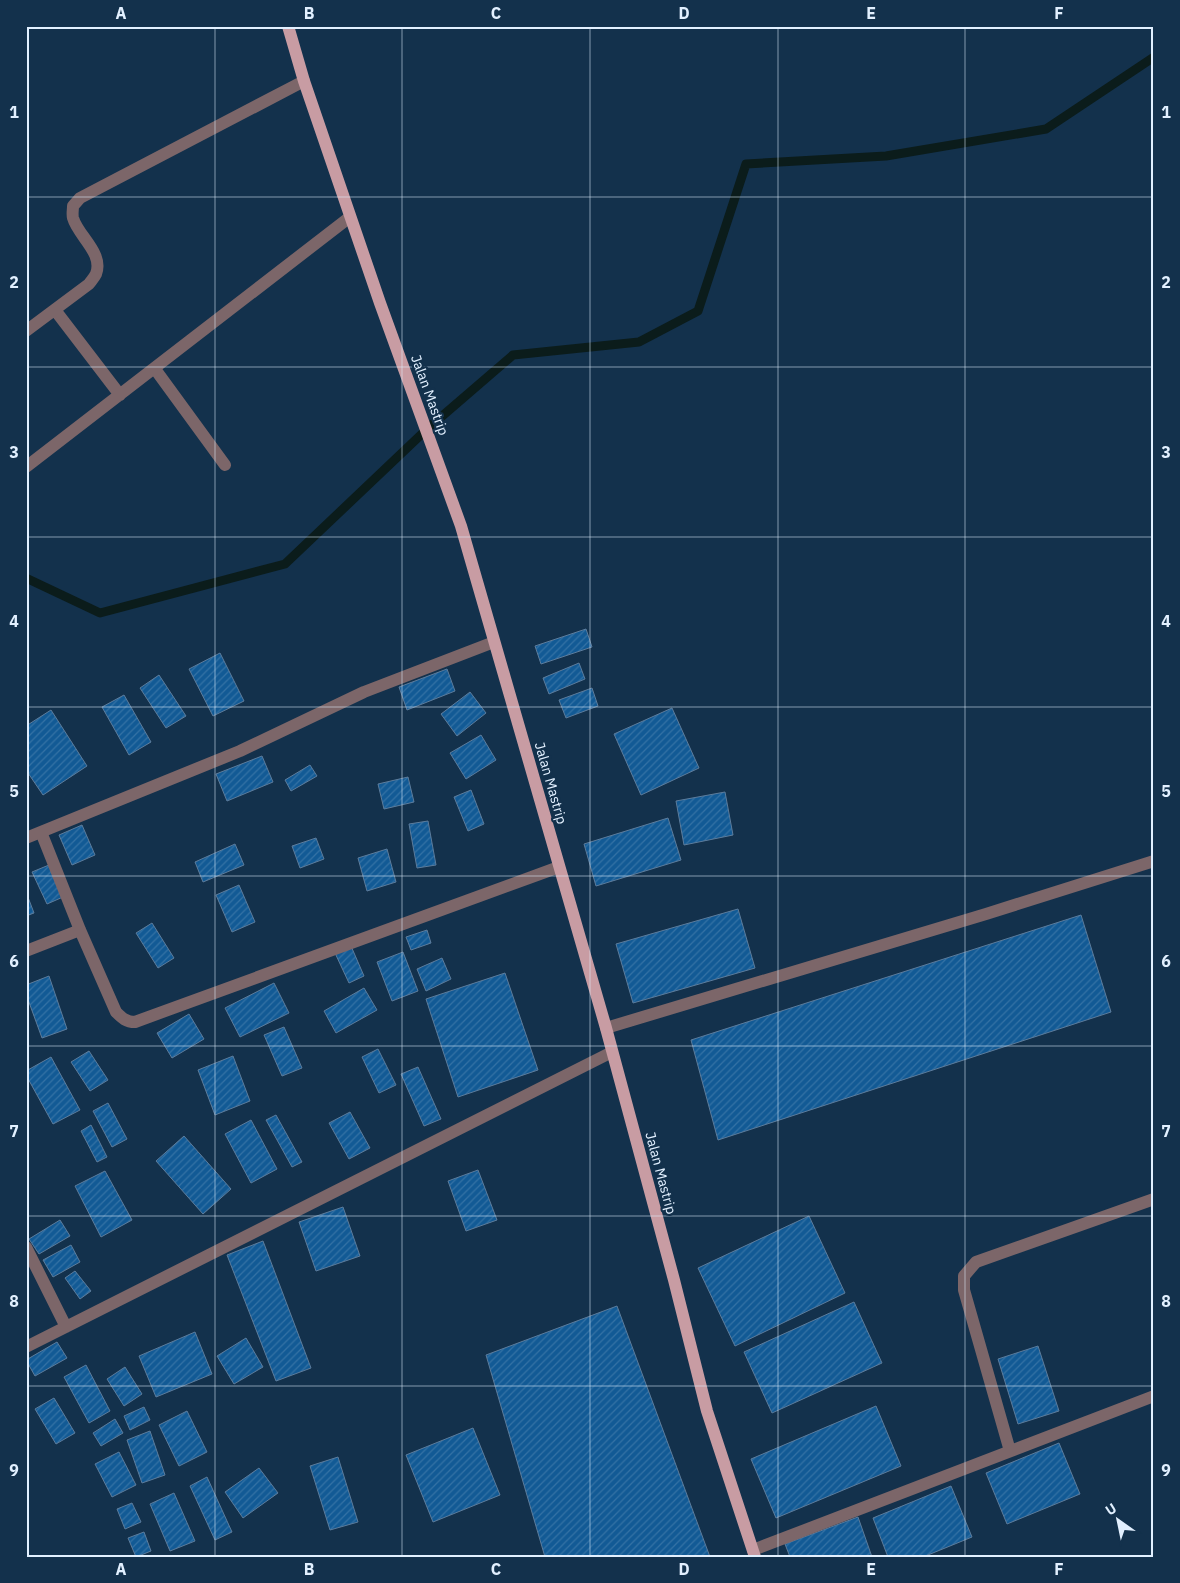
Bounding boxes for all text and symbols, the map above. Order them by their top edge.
text: A [116,3,127,23]
text: B [304,3,315,23]
text: C [491,3,501,23]
text: D [678,3,690,23]
text: E [866,3,876,23]
text: F [1054,3,1064,23]
text: 1 [9,102,19,122]
text: 1 [1161,102,1171,122]
text: 2 [9,272,19,292]
text: 2 [1161,272,1171,292]
street label: Jalan Mastrip [407,352,453,438]
text: 3 [9,442,19,462]
text: 3 [1161,442,1171,462]
text: 4 [9,611,19,631]
text: 4 [1161,611,1171,631]
street label: Jalan Mastrip [531,740,571,826]
text: 5 [9,781,19,801]
text: 5 [1161,781,1171,801]
text: 6 [9,951,19,971]
text: 6 [1161,951,1171,971]
text: 7 [9,1121,19,1141]
text: 7 [1161,1121,1171,1141]
street label: Jalan Mastrip [641,1130,681,1216]
text: 8 [9,1291,19,1311]
text: 8 [1161,1291,1171,1311]
text: 9 [9,1460,19,1480]
text: 9 [1161,1460,1171,1480]
north arrow [1092,1496,1142,1546]
text: U [1102,1499,1120,1519]
text: A [116,1559,127,1579]
text: B [304,1559,315,1579]
text: C [491,1559,501,1579]
text: D [678,1559,690,1579]
text: E [866,1559,876,1579]
text: F [1054,1559,1064,1579]

